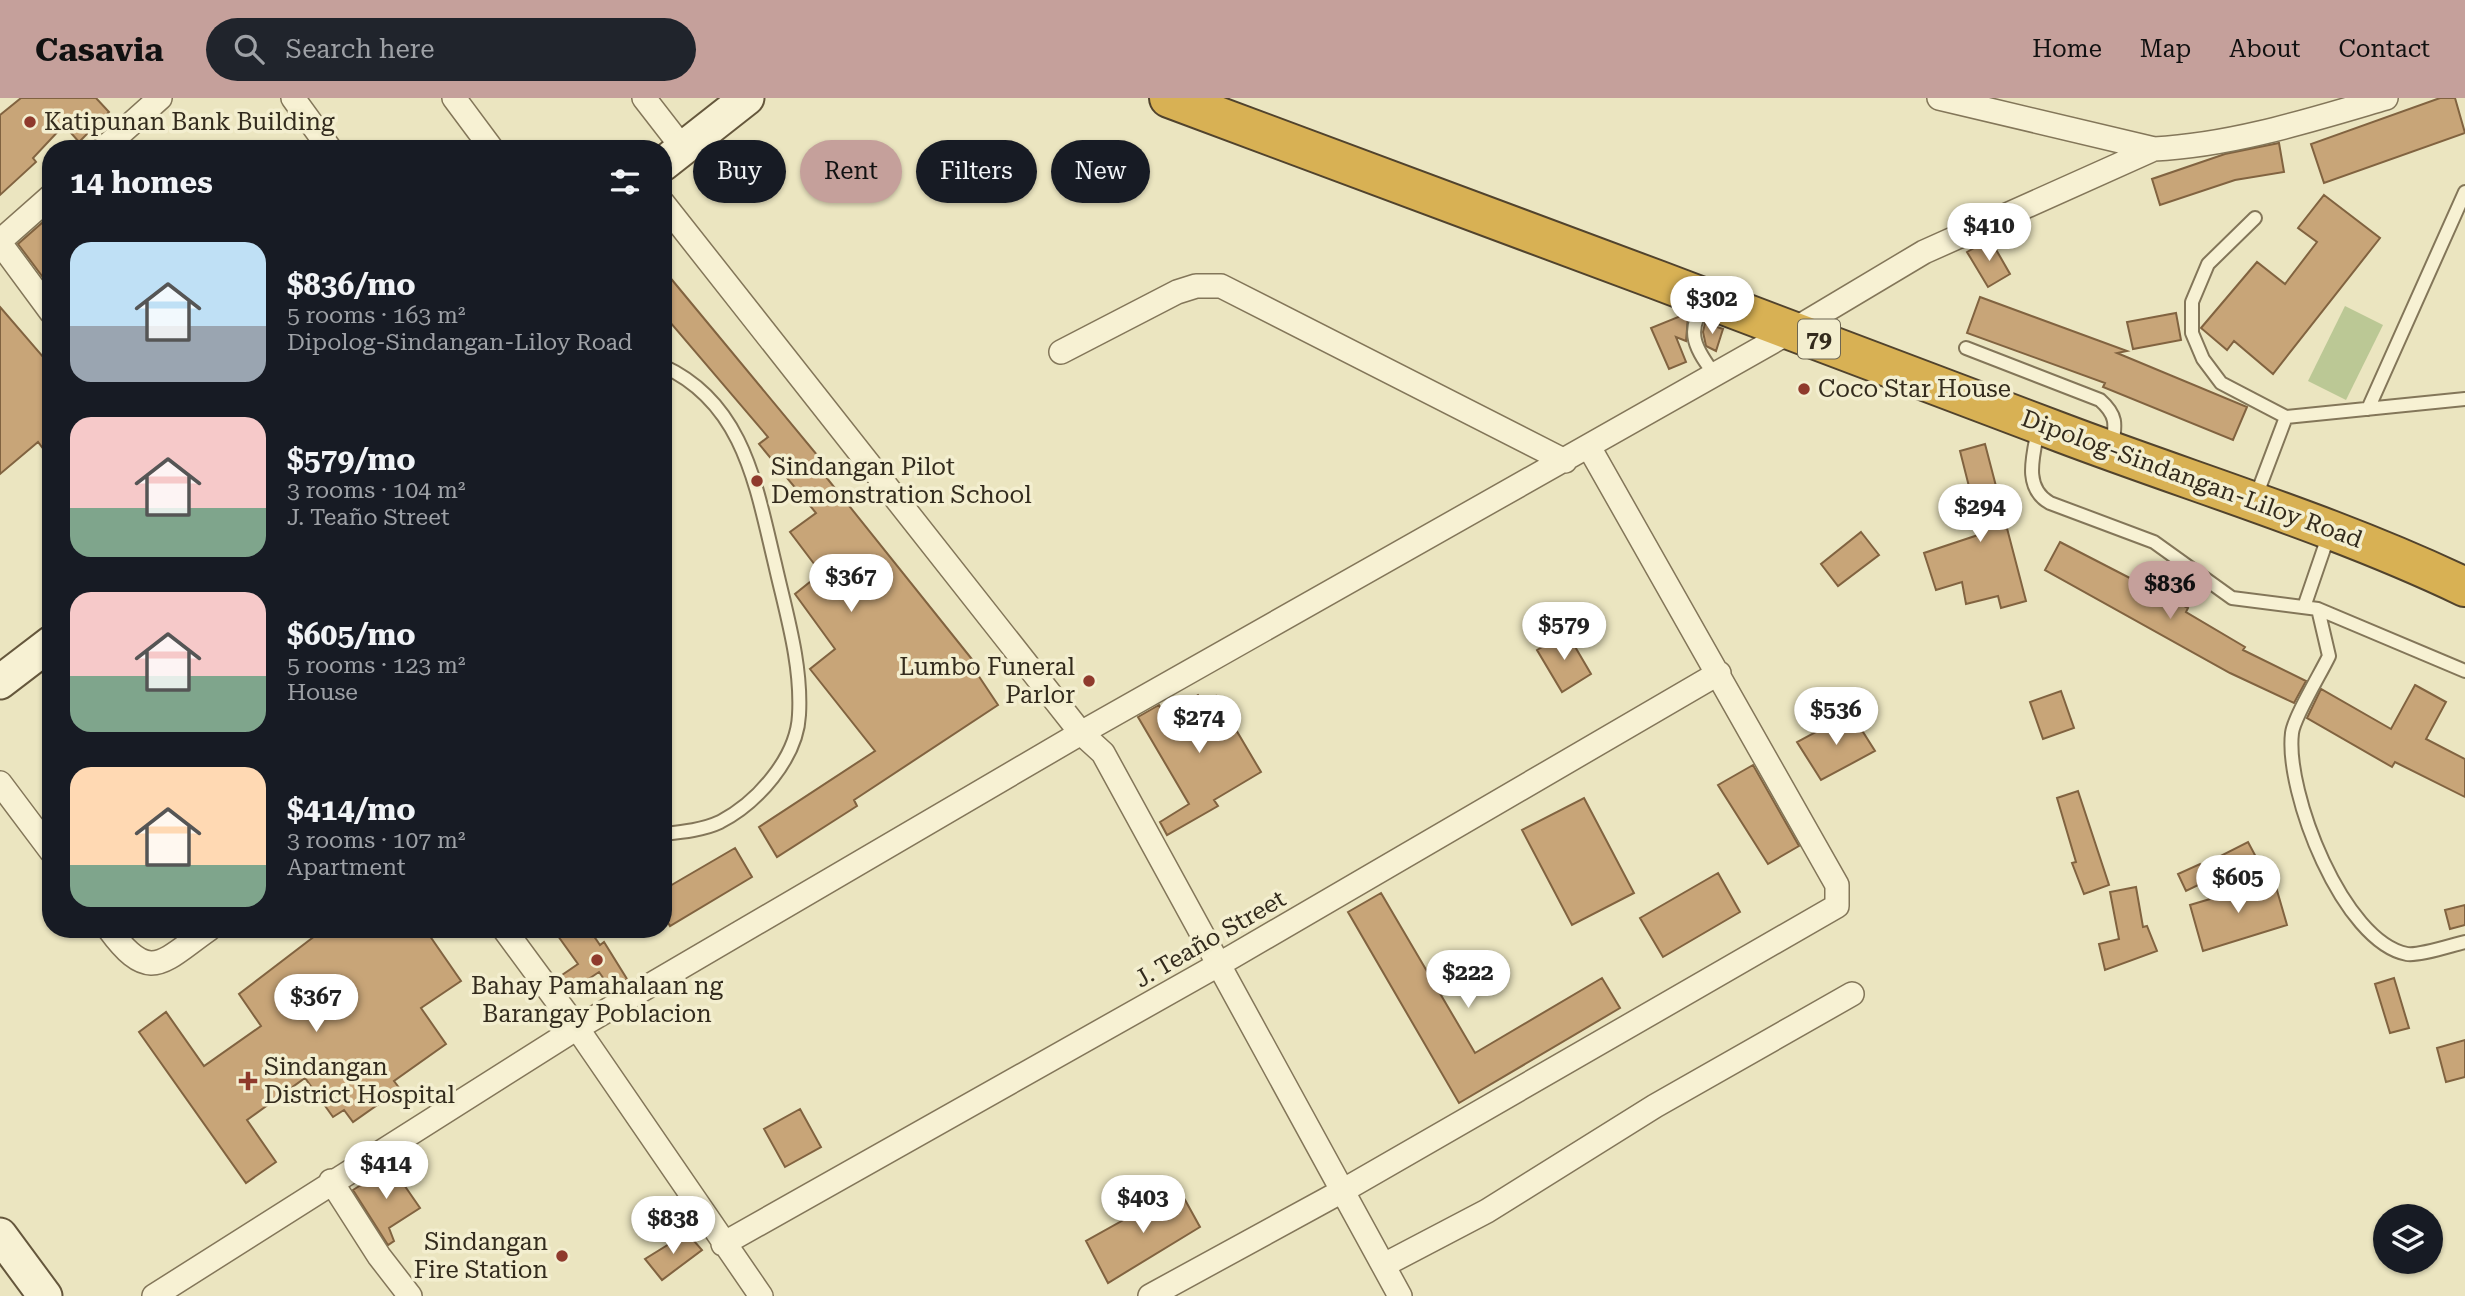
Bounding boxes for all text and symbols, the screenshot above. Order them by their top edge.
search box [206,18,696,81]
text: Casavia [35,30,164,69]
icon: search [230,30,268,68]
text: Search here [286,34,434,64]
text: Home [2032,35,2102,63]
text: Map [2140,35,2191,63]
text: About [2229,35,2300,63]
text: Contact [2338,35,2430,63]
place label: Katipunan Bank Building [44,108,335,136]
marker: Katipunan Bank Building [22,114,38,130]
chip: Buy [693,140,786,203]
chip: Rent [800,140,902,203]
chip: Filters [916,140,1037,203]
chip: New [1051,140,1150,203]
icon: filters [606,163,644,201]
text: 14 homes [70,165,213,200]
pin: $410 [1948,204,2030,263]
text: $410 [1963,212,2015,239]
text: $836/mo [287,267,416,302]
icon: home [126,270,210,354]
pin: $302 [1671,276,1753,336]
text: $302 [1686,285,1738,312]
text: 5 rooms · 163 m² [287,302,465,329]
road number: 79 [1798,320,1840,358]
text: Dipolog-Sindangan-Liloy Road [287,329,633,356]
place label: Coco Star House [1818,375,2011,403]
marker: Coco Star House [1796,381,1812,397]
street label: Dipolog-Sindangan-Liloy Road [2018,404,2366,554]
text: $579/mo [287,442,416,477]
icon: home [126,445,210,529]
place label: Sindangan Pilot Demonstration School [771,453,1032,509]
marker: Sindangan Pilot Demonstration School [749,473,765,489]
text: 3 rooms · 104 m² [287,477,465,504]
pin: $294 [1939,484,2021,544]
text: $294 [1954,493,2006,520]
text: J. Teaño Street [287,504,450,531]
pin: $367 [810,554,892,614]
pin: $836 [2129,561,2211,621]
text: $367 [825,563,877,590]
text: $836 [2144,570,2196,597]
pin: $579 [1523,602,1605,662]
text: $579 [1538,611,1590,638]
text: $605/mo [287,617,416,652]
icon: home [126,620,210,704]
text: 5 rooms · 123 m² [287,652,465,679]
place label: Lumbo Funeral Parlor [899,653,1075,709]
marker: Lumbo Funeral Parlor [1081,673,1097,689]
text: House [287,679,358,706]
pin: $536 [1795,688,1877,747]
pin: $274 [1158,696,1240,755]
text: $536 [1810,696,1862,723]
text: $274 [1173,704,1225,731]
text: $414/mo [287,792,416,827]
icon: home [126,795,210,879]
text: 3 rooms · 107 m² [287,827,465,854]
text: Apartment [287,854,406,881]
pin: $605 [2197,856,2279,915]
text: $605 [2212,864,2264,891]
street label: J. Teaño Street [1130,884,1290,994]
pin: $222 [1427,950,1509,1010]
marker: Bahay Pamahalaan ng Barangay Poblacion [589,952,605,968]
text: $222 [1442,959,1494,986]
place label: Bahay Pamahalaan ng Barangay Poblacion [471,972,723,1028]
pin: $367 [275,974,357,1034]
text: $367 [290,983,342,1010]
place label: Sindangan District Hospital [264,1053,455,1109]
marker: Sindangan District Hospital [238,1071,258,1091]
pin: $414 [345,1142,427,1201]
text: $414 [360,1150,412,1177]
pin: $403 [1102,1176,1184,1235]
text: $403 [1117,1184,1169,1211]
pin: $838 [632,1196,714,1256]
map controls [2373,1204,2443,1274]
button: layers [2373,1204,2443,1274]
text: $838 [647,1205,699,1232]
place label: Sindangan Fire Station [414,1228,548,1284]
marker: Sindangan Fire Station [554,1248,570,1264]

